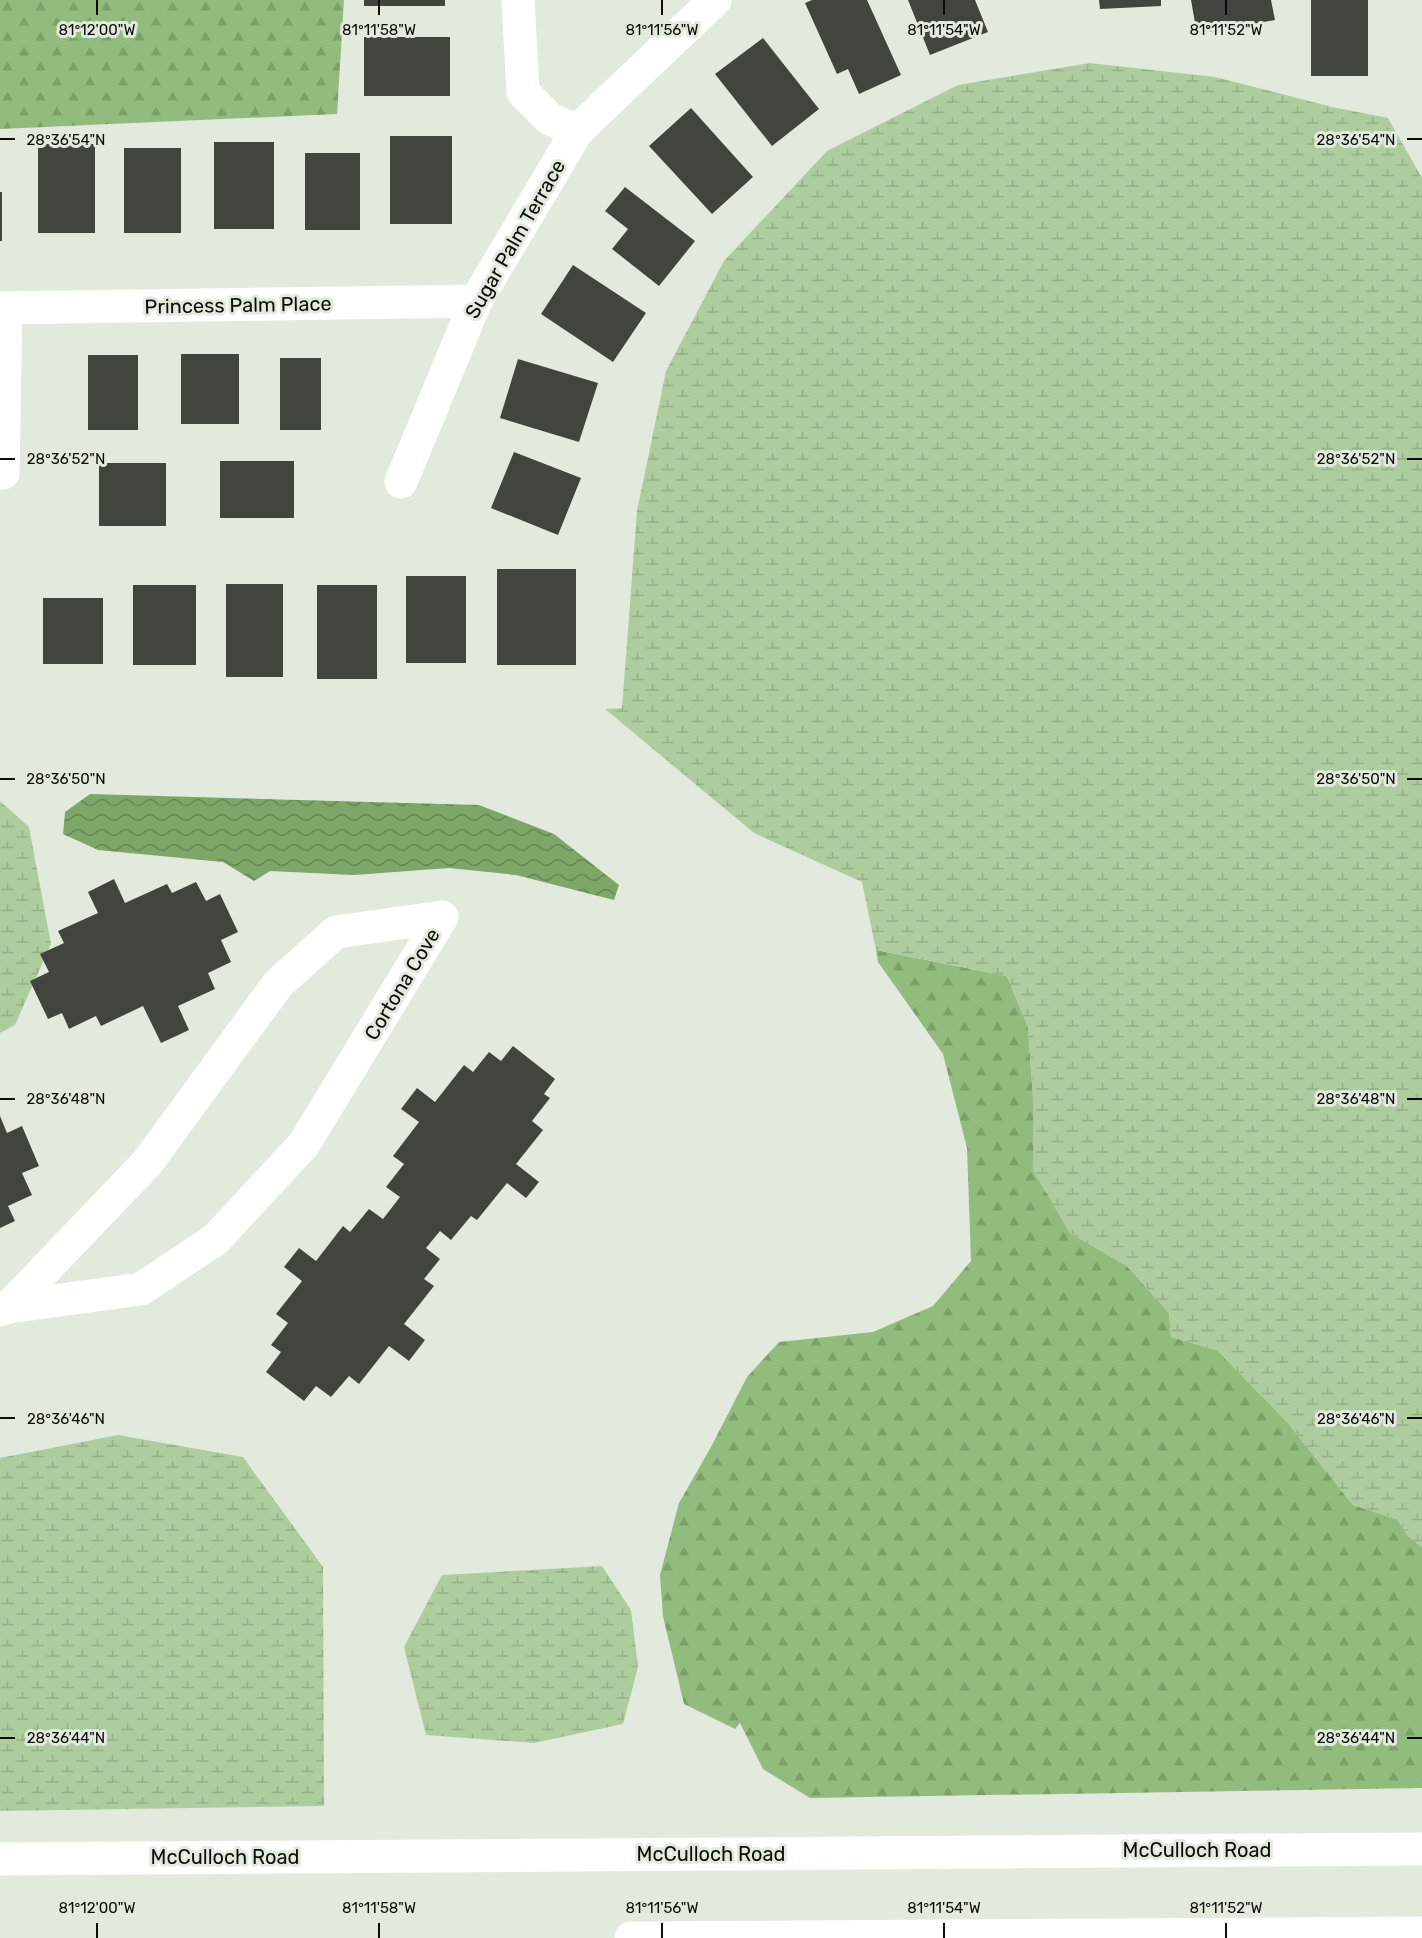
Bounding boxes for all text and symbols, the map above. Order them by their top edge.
text: 81°12'00"W [59,21,135,39]
text: 81°11'58"W [342,21,416,39]
text: 81°11'56"W [626,21,698,39]
text: 81°11'54"W [907,21,981,39]
text: 81°11'52"W [1189,21,1263,39]
text: 28°36'54"N [27,131,105,149]
text: 28°36'54"N [1317,131,1395,149]
street label: Sugar Palm Terrace [460,155,570,323]
street label: Princess Palm Place [144,291,332,319]
text: 28°36'52"N [27,450,105,468]
text: 28°36'52"N [1317,450,1395,468]
text: 28°36'50"N [26,770,106,788]
text: 28°36'50"N [1316,770,1396,788]
street label: Cortona Cove [359,924,445,1044]
text: 28°36'48"N [26,1090,106,1108]
text: 28°36'48"N [1316,1090,1396,1108]
text: 28°36'46"N [27,1410,105,1428]
text: 28°36'46"N [1317,1410,1395,1428]
text: 28°36'44"N [27,1729,105,1747]
text: 28°36'44"N [1317,1729,1395,1747]
street label: McCulloch Road [1123,1838,1272,1862]
street label: McCulloch Road [637,1842,786,1866]
street label: McCulloch Road [151,1845,300,1869]
text: 81°12'00"W [59,1899,135,1917]
text: 81°11'58"W [342,1899,416,1917]
text: 81°11'56"W [626,1899,698,1917]
text: 81°11'54"W [907,1899,981,1917]
text: 81°11'52"W [1189,1899,1263,1917]

